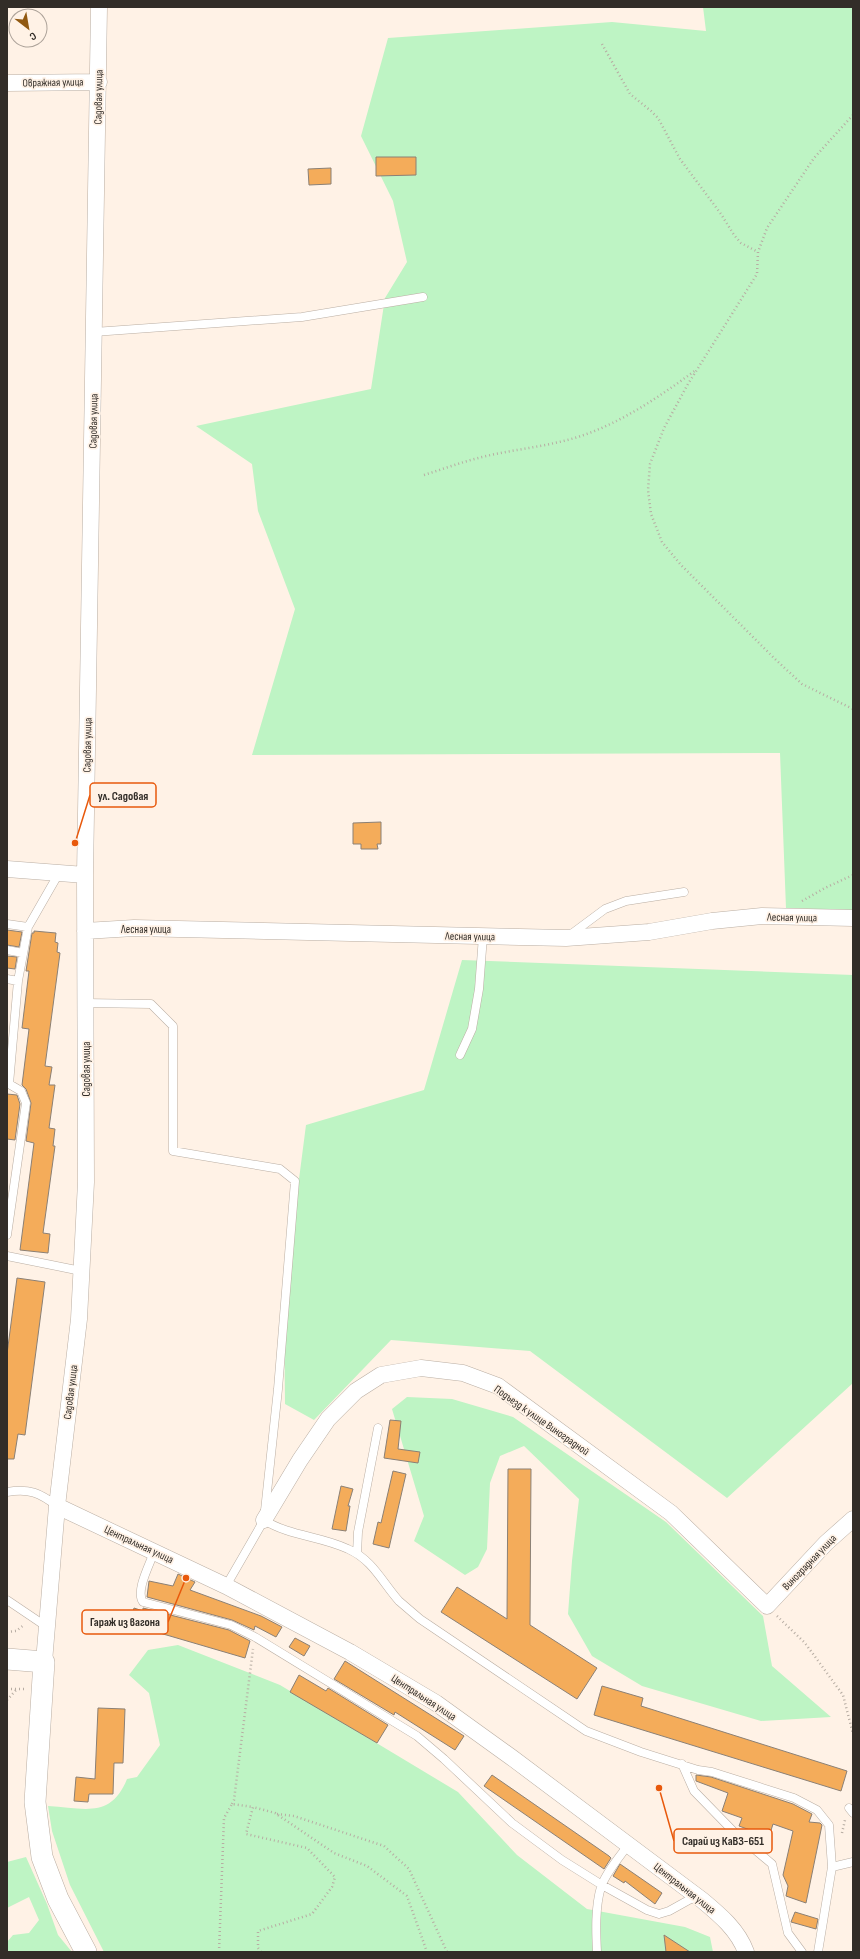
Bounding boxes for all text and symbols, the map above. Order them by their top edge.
north arrow [8,8,48,48]
text: С [27,29,39,43]
street label: Садовая улица [92,69,105,125]
street label: Овражная улица [22,75,84,90]
street label: Садовая улица [87,393,100,449]
street label: Садовая улица [81,717,94,773]
callout: ул. Садовая [90,783,156,807]
text: ул. Садовая [98,789,148,804]
street label: Лесная улица [766,911,817,924]
street label: Лесная улица [120,923,171,936]
street label: Лесная улица [444,930,495,943]
street label: Садовая улица [80,1042,93,1096]
street label: Садовая улица [61,1364,80,1420]
street label: Подъезд к улице Виноградной [492,1383,592,1458]
street label: Центральная улица [102,1523,175,1566]
street label: Виноградная улица [780,1532,839,1593]
callout: Гараж из вагона [82,1610,168,1634]
text: Гараж из вагона [90,1615,160,1630]
street label: Центральная улица [389,1672,459,1723]
callout: Сарай из КаВЗ-651 [674,1829,772,1853]
text: Сарай из КаВЗ-651 [682,1834,764,1849]
street label: Центральная улица [651,1860,718,1917]

